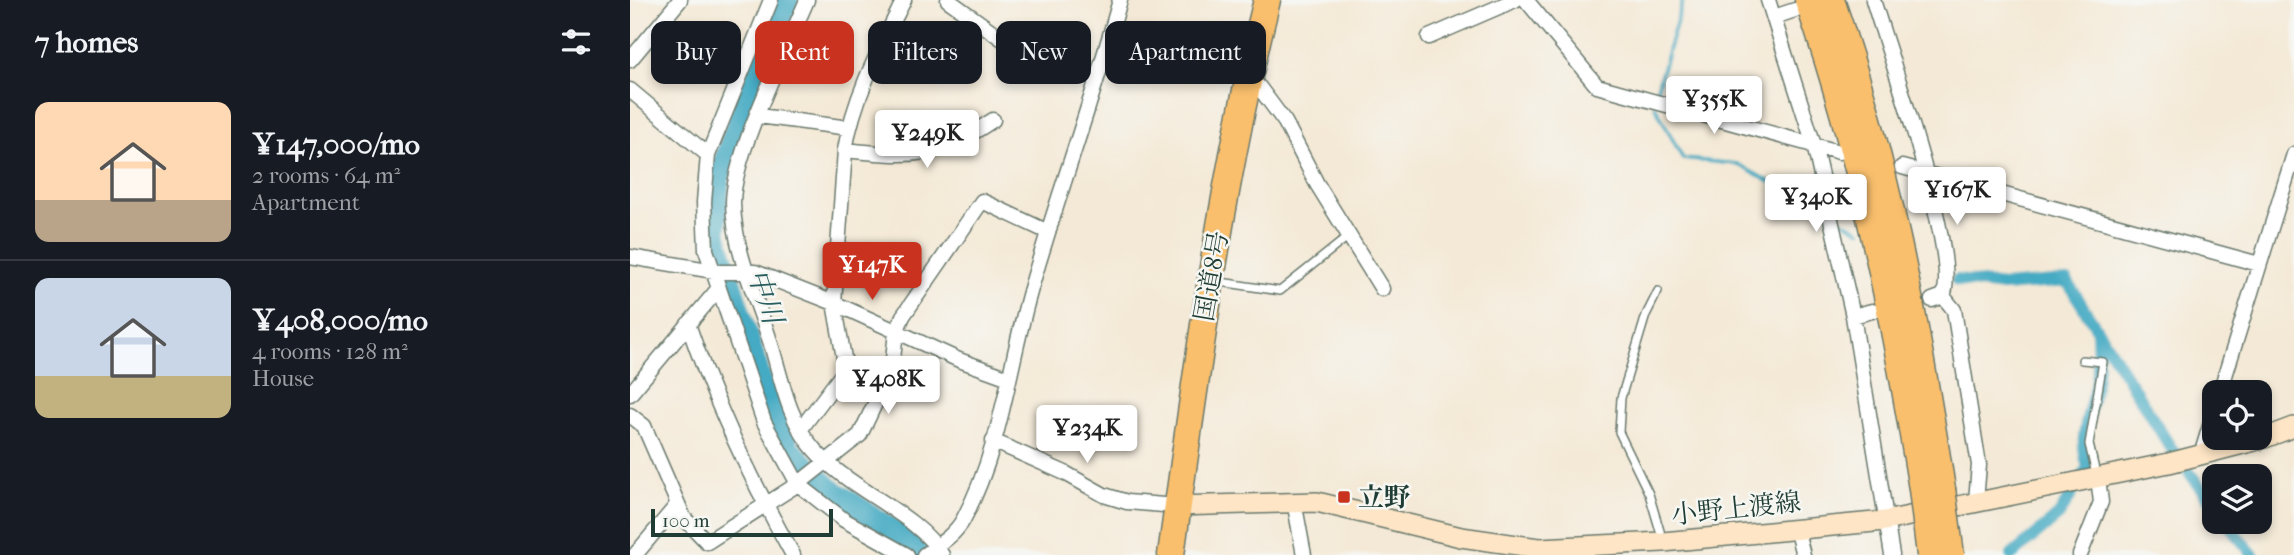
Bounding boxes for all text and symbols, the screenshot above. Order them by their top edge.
chip: Buy [651,21,741,84]
chip: Rent [755,21,854,84]
chip: Filters [868,21,982,84]
chip: New [996,21,1091,84]
chip: Apartment [1105,21,1266,84]
icon: filters [557,23,595,61]
text: 7 homes [35,25,138,60]
pin: ¥355K [1665,76,1763,136]
text: ¥355K [1682,85,1746,112]
pin: ¥249K [878,110,976,170]
text: ¥249K [891,119,963,146]
text: ¥147,000/mo [252,127,420,162]
icon: home [91,130,175,214]
text: 2 rooms · 64 m² [252,162,400,189]
pin: ¥167K [1908,168,2006,227]
pin: ¥340K [1767,174,1865,234]
text: ¥167K [1924,176,1990,203]
text: ¥340K [1781,183,1851,210]
text: Apartment [252,189,360,216]
street label: 国道8号 [1188,229,1235,324]
pin: ¥147K [823,243,921,302]
text: ¥147K [839,251,905,278]
water label: 中川 [741,264,791,331]
text: ¥408,000/mo [252,303,428,338]
icon: home [91,306,175,390]
text: 4 rooms · 128 m² [252,338,408,365]
pin: ¥408K [839,356,937,416]
text: House [252,365,314,392]
text: ¥408K [852,365,924,392]
map controls [2202,380,2272,534]
button: locate [2202,380,2272,450]
pin: ¥234K [1038,406,1136,465]
text: ¥234K [1052,414,1122,441]
button: layers [2202,464,2272,534]
place label: 立野 [1358,482,1410,513]
street label: 小野上渡線 [1670,486,1802,531]
marker: 立野 [1336,489,1352,505]
scale bar [651,506,833,538]
text: 100 m [662,510,710,532]

